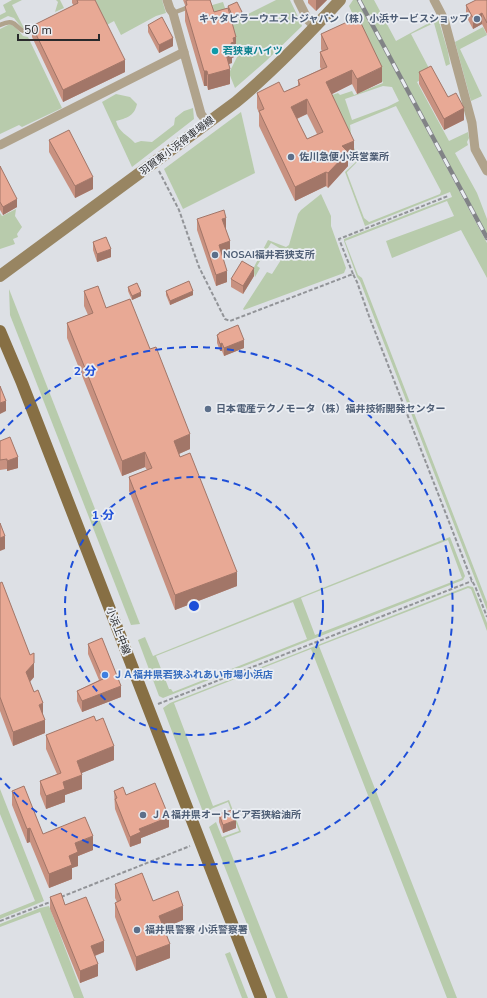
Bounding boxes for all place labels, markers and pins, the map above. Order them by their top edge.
place label: キャタピラーウエストジャパン（株）小浜サービスショップ [199,12,469,26]
marker: キャタピラーウエストジャパン（株）小浜サービスショップ [472,14,482,24]
place label: 若狭東ハイツ [222,44,283,58]
marker: 若狭東ハイツ [210,46,220,56]
place label: 佐川急便小浜営業所 [299,150,389,164]
marker: 佐川急便小浜営業所 [286,152,296,162]
place label: NOSAI福井若狭支所 [223,248,315,262]
marker: NOSAI福井若狭支所 [210,250,220,260]
place label: 日本電産テクノモータ（株）福井技術開発センター [216,402,445,416]
marker: 日本電産テクノモータ（株）福井技術開発センター [203,404,213,414]
centre of rings [187,599,201,613]
place label: ＪＡ福井県若狭ふれあい市場小浜店 [113,668,273,682]
marker: ＪＡ福井県若狭ふれあい市場小浜店 [100,670,110,680]
place label: ＪＡ福井県オートピア若狭給油所 [151,808,301,822]
marker: ＪＡ福井県オートピア若狭給油所 [138,810,148,820]
place label: 福井県警察 小浜警察署 [145,923,248,937]
marker: 福井県警察 小浜警察署 [132,925,142,935]

